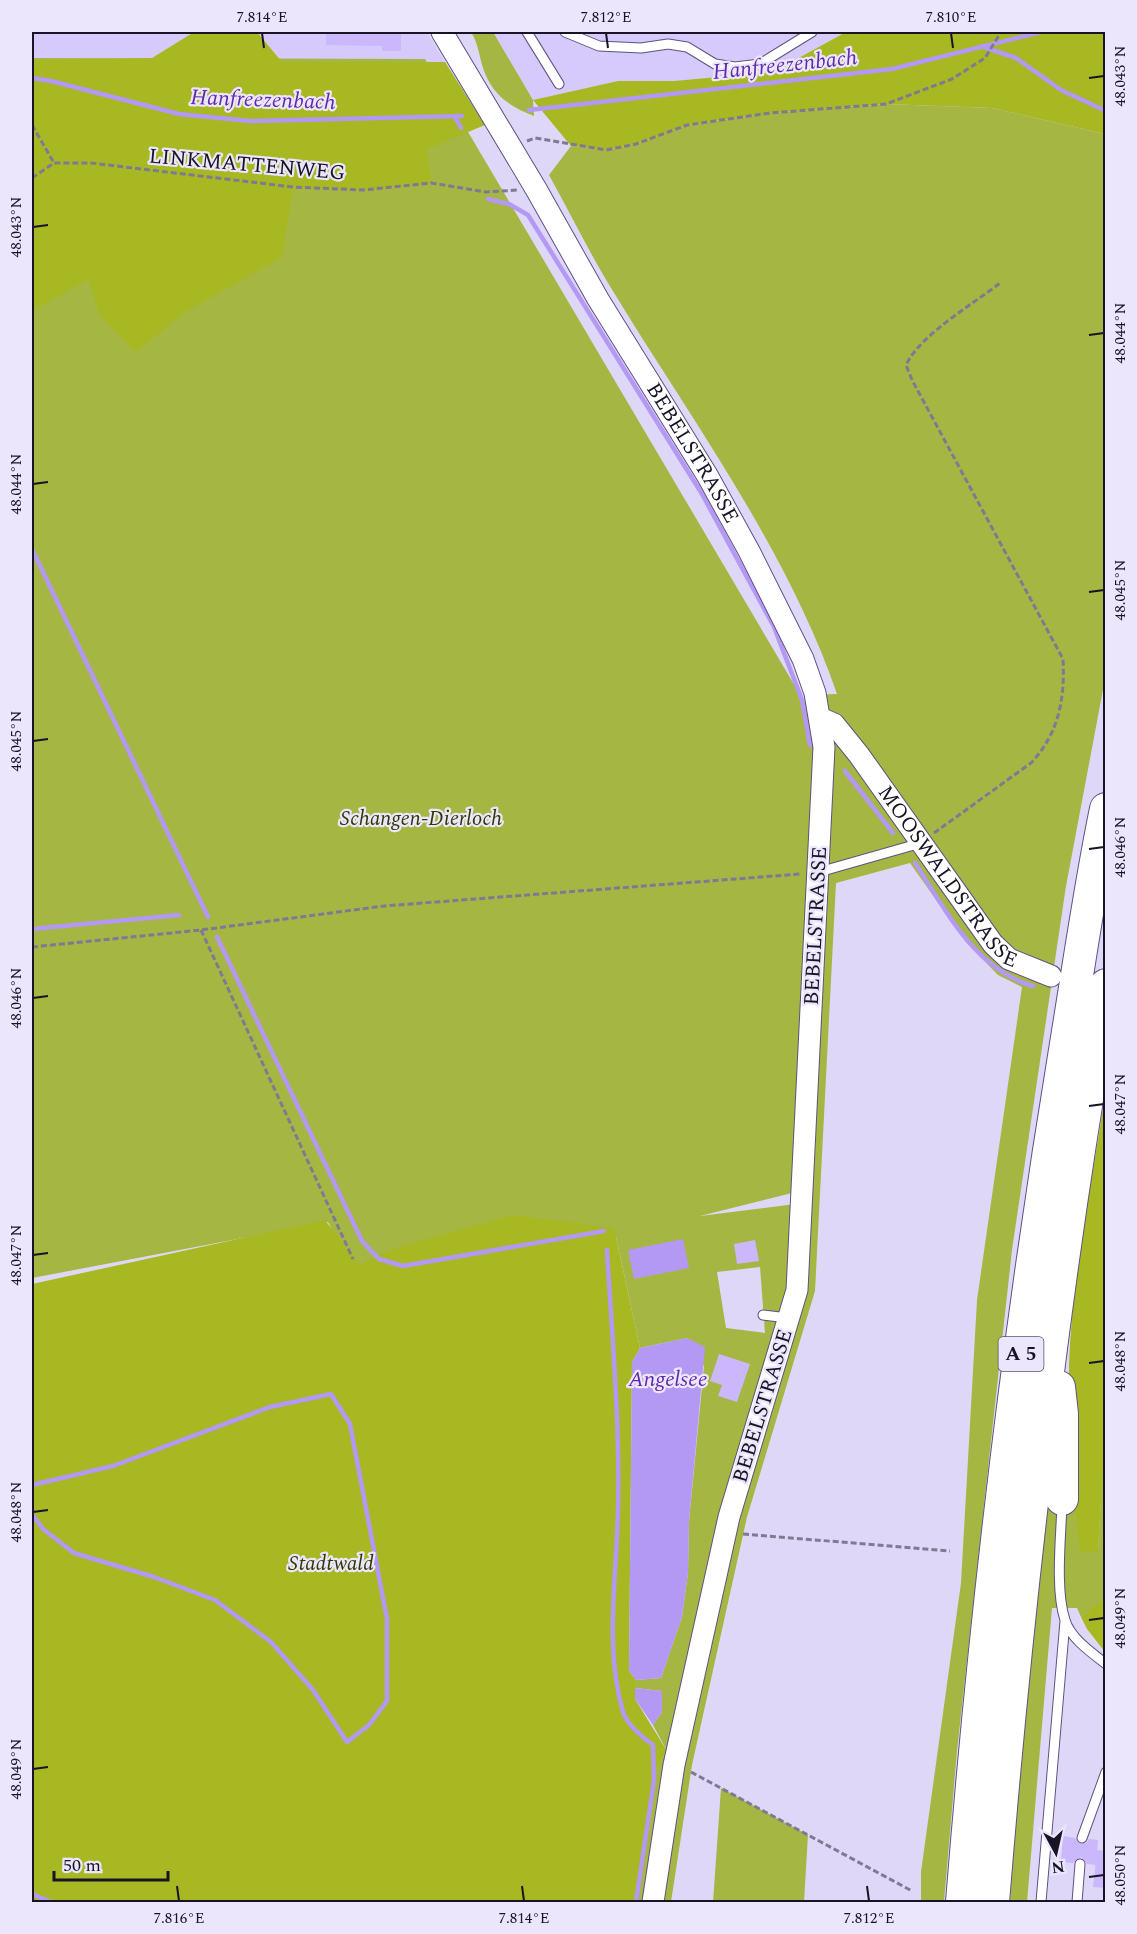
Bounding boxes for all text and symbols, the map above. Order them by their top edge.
text: 7.814°E [236,6,288,29]
text: 7.812°E [580,6,632,29]
text: 7.810°E [925,6,977,29]
water label: Hanfreezenbach [711,41,859,89]
text: 48.043°N [1109,46,1132,106]
water label: Hanfreezenbach [190,81,336,119]
street label: LINKMATTENWEG [147,140,347,190]
text: 48.043°N [5,197,28,257]
text: 48.044°N [1109,303,1132,363]
street label: BEBELSTRASSE [638,377,747,529]
text: 48.044°N [5,454,28,514]
text: 48.045°N [1109,560,1132,620]
text: 48.045°N [5,711,28,771]
street label: MOOSWALDSTRASSE [869,779,1022,977]
park label: Schangen-Dierloch [340,803,502,835]
text: 48.046°N [1109,817,1132,877]
street label: BEBELSTRASSE [796,846,836,1006]
text: 48.046°N [5,968,28,1028]
text: 48.047°N [1109,1074,1132,1134]
text: 48.047°N [5,1225,28,1285]
street label: BEBELSTRASSE [724,1325,802,1487]
text: 48.048°N [1109,1331,1132,1391]
road number: A 5 [998,1337,1044,1371]
water label: Angelsee [627,1363,708,1396]
text: 48.048°N [5,1482,28,1542]
park label: Stadtwald [288,1548,374,1580]
text: 48.049°N [1109,1588,1132,1648]
text: 48.049°N [5,1739,28,1799]
north arrow [1026,1823,1086,1883]
scale bar [54,1844,168,1882]
text: 48.050°N [1109,1845,1132,1905]
text: 50 m [63,1852,101,1879]
text: N [1050,1854,1066,1880]
text: 7.816°E [153,1907,205,1930]
text: 7.814°E [498,1907,550,1930]
text: 7.812°E [843,1907,895,1930]

